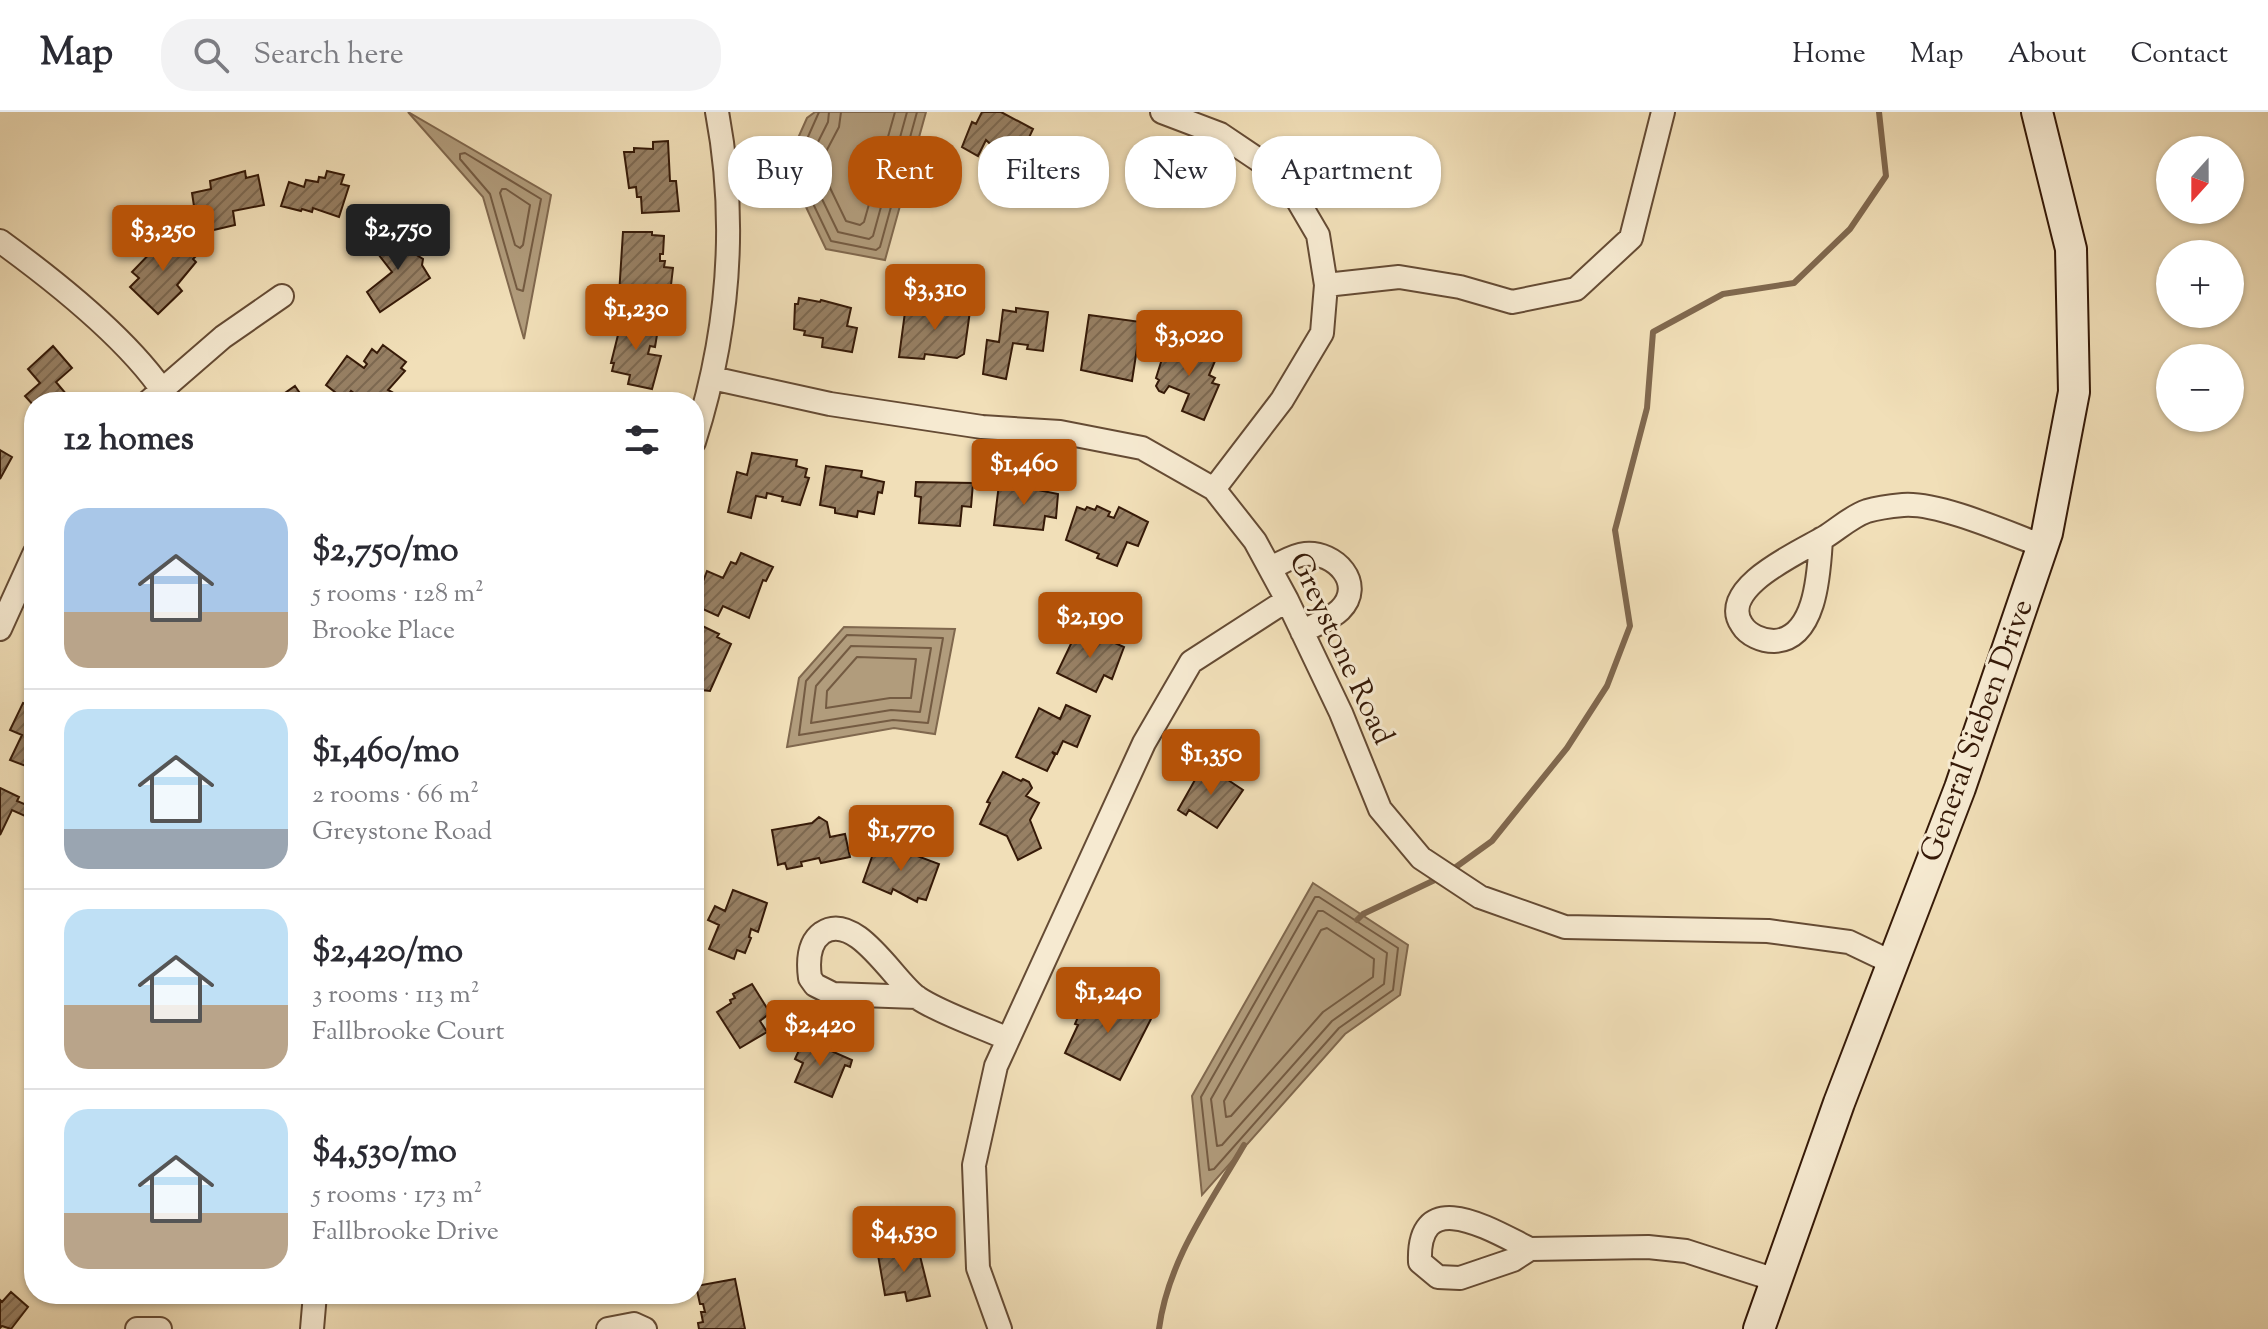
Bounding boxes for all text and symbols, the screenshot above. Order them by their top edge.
search box [161,19,721,91]
text: Map [40,28,113,82]
icon: search [189,33,233,77]
text: Search here [253,34,404,77]
text: Home [1792,35,1866,75]
text: Map [1910,35,1964,75]
text: About [2008,35,2086,75]
text: Contact [2130,35,2228,75]
chip: Buy [728,136,832,208]
chip: Rent [848,136,962,208]
chip: Filters [978,136,1109,208]
chip: New [1125,136,1236,208]
chip: Apartment [1252,136,1441,208]
north arrow [2156,136,2244,224]
map controls [2156,136,2244,432]
pin: $2,750 [333,204,463,272]
pin: $3,250 [98,205,228,273]
text: $2,750 [364,211,432,248]
text: $3,250 [130,212,196,249]
button: + [2156,240,2244,328]
pin: $3,310 [870,264,1000,332]
text: $3,310 [903,271,967,308]
pin: $1,230 [571,284,701,352]
text: $1,230 [603,291,669,328]
pin: $3,020 [1124,310,1254,378]
text: $3,020 [1154,317,1224,354]
button: − [2156,344,2244,432]
text: 12 homes [64,416,194,465]
icon: filters [620,418,664,462]
pin: $1,460 [959,439,1089,507]
text: $1,460 [990,446,1058,483]
text: $2,750/mo [312,527,459,576]
icon: home [128,540,224,636]
street label: Greystone Road [1277,546,1403,752]
text: 5 rooms · 128 m² [312,576,484,613]
pin: $2,190 [1025,592,1155,660]
street label: General Sieben Drive [1911,594,2045,868]
text: $2,190 [1056,599,1124,636]
text: Brooke Place [312,613,455,650]
text: $1,460/mo [312,728,459,777]
pin: $1,350 [1146,729,1276,797]
text: $1,350 [1180,736,1242,773]
icon: home [128,741,224,837]
text: 2 rooms · 66 m² [312,777,479,814]
pin: $1,770 [836,805,966,873]
text: $1,770 [867,812,935,849]
text: Greystone Road [312,814,492,851]
text: $2,420/mo [312,928,463,977]
icon: home [128,941,224,1037]
pin: $1,240 [1043,967,1173,1035]
text: $1,240 [1074,974,1142,1011]
text: 3 rooms · 113 m² [312,977,480,1014]
pin: $2,420 [755,1000,885,1068]
text: $2,420 [784,1007,856,1044]
text: Fallbrooke Court [312,1014,504,1051]
text: $4,530/mo [312,1128,457,1177]
icon: home [128,1141,224,1237]
text: 5 rooms · 173 m² [312,1177,482,1214]
pin: $4,530 [839,1206,969,1274]
text: $4,530 [871,1213,937,1250]
text: Fallbrooke Drive [312,1214,499,1251]

